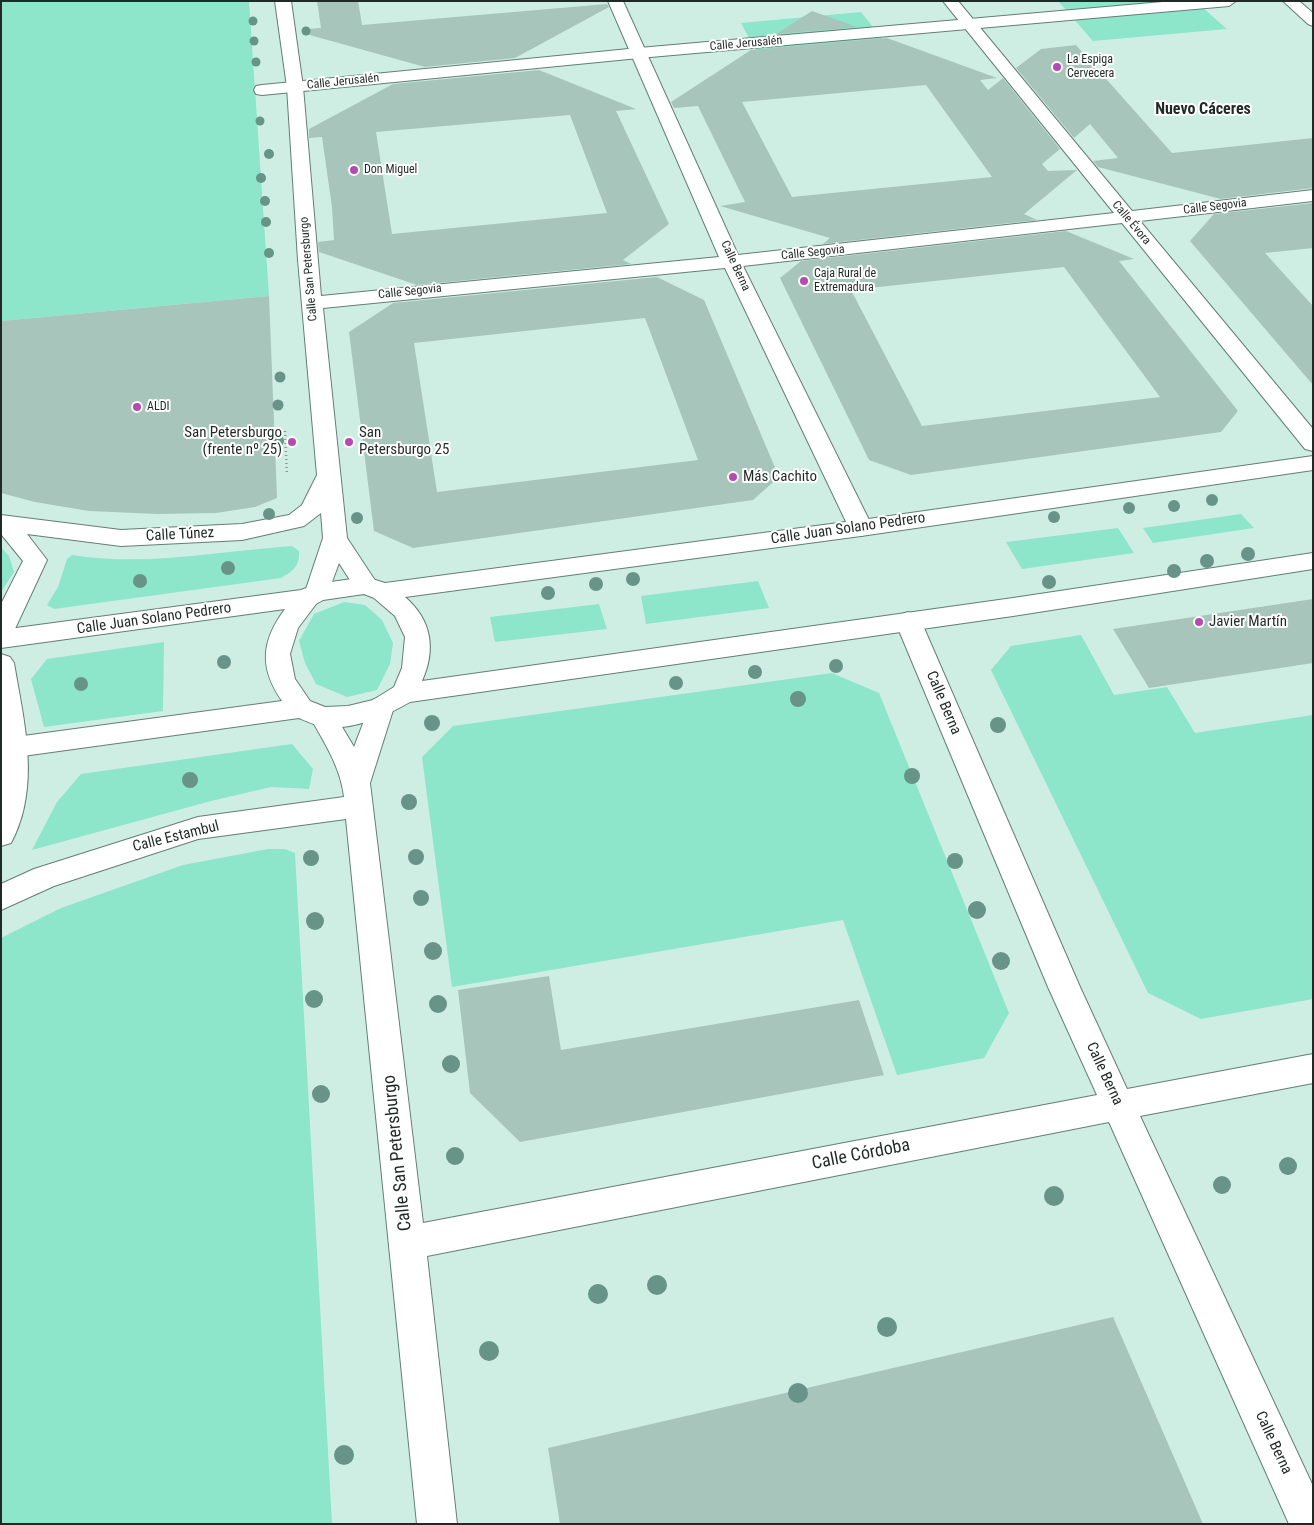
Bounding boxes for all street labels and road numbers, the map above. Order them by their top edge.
street label: Calle Jerusalén [709,34,783,54]
street label: Calle Jerusalén [306,71,380,93]
street label: Calle Segovia [1182,196,1248,218]
street label: Calle Évora [1109,198,1153,248]
street label: Calle San Petersburgo [297,216,321,322]
street label: Calle Berna [717,239,753,293]
street label: Calle Segovia [781,243,845,263]
street label: Calle Segovia [378,282,442,302]
street label: Calle Juan Solano Pedrero [770,509,926,549]
street label: Calle Túnez [145,524,215,546]
street label: Calle Juan Solano Pedrero [76,599,232,639]
street label: Calle Berna [922,669,964,737]
street label: Calle Estambul [131,818,221,856]
street label: Calle Berna [1082,1040,1126,1108]
street label: Calle San Petersburgo [379,1074,417,1232]
street label: Calle Córdoba [810,1135,912,1175]
street label: Calle Berna [1251,1409,1295,1477]

